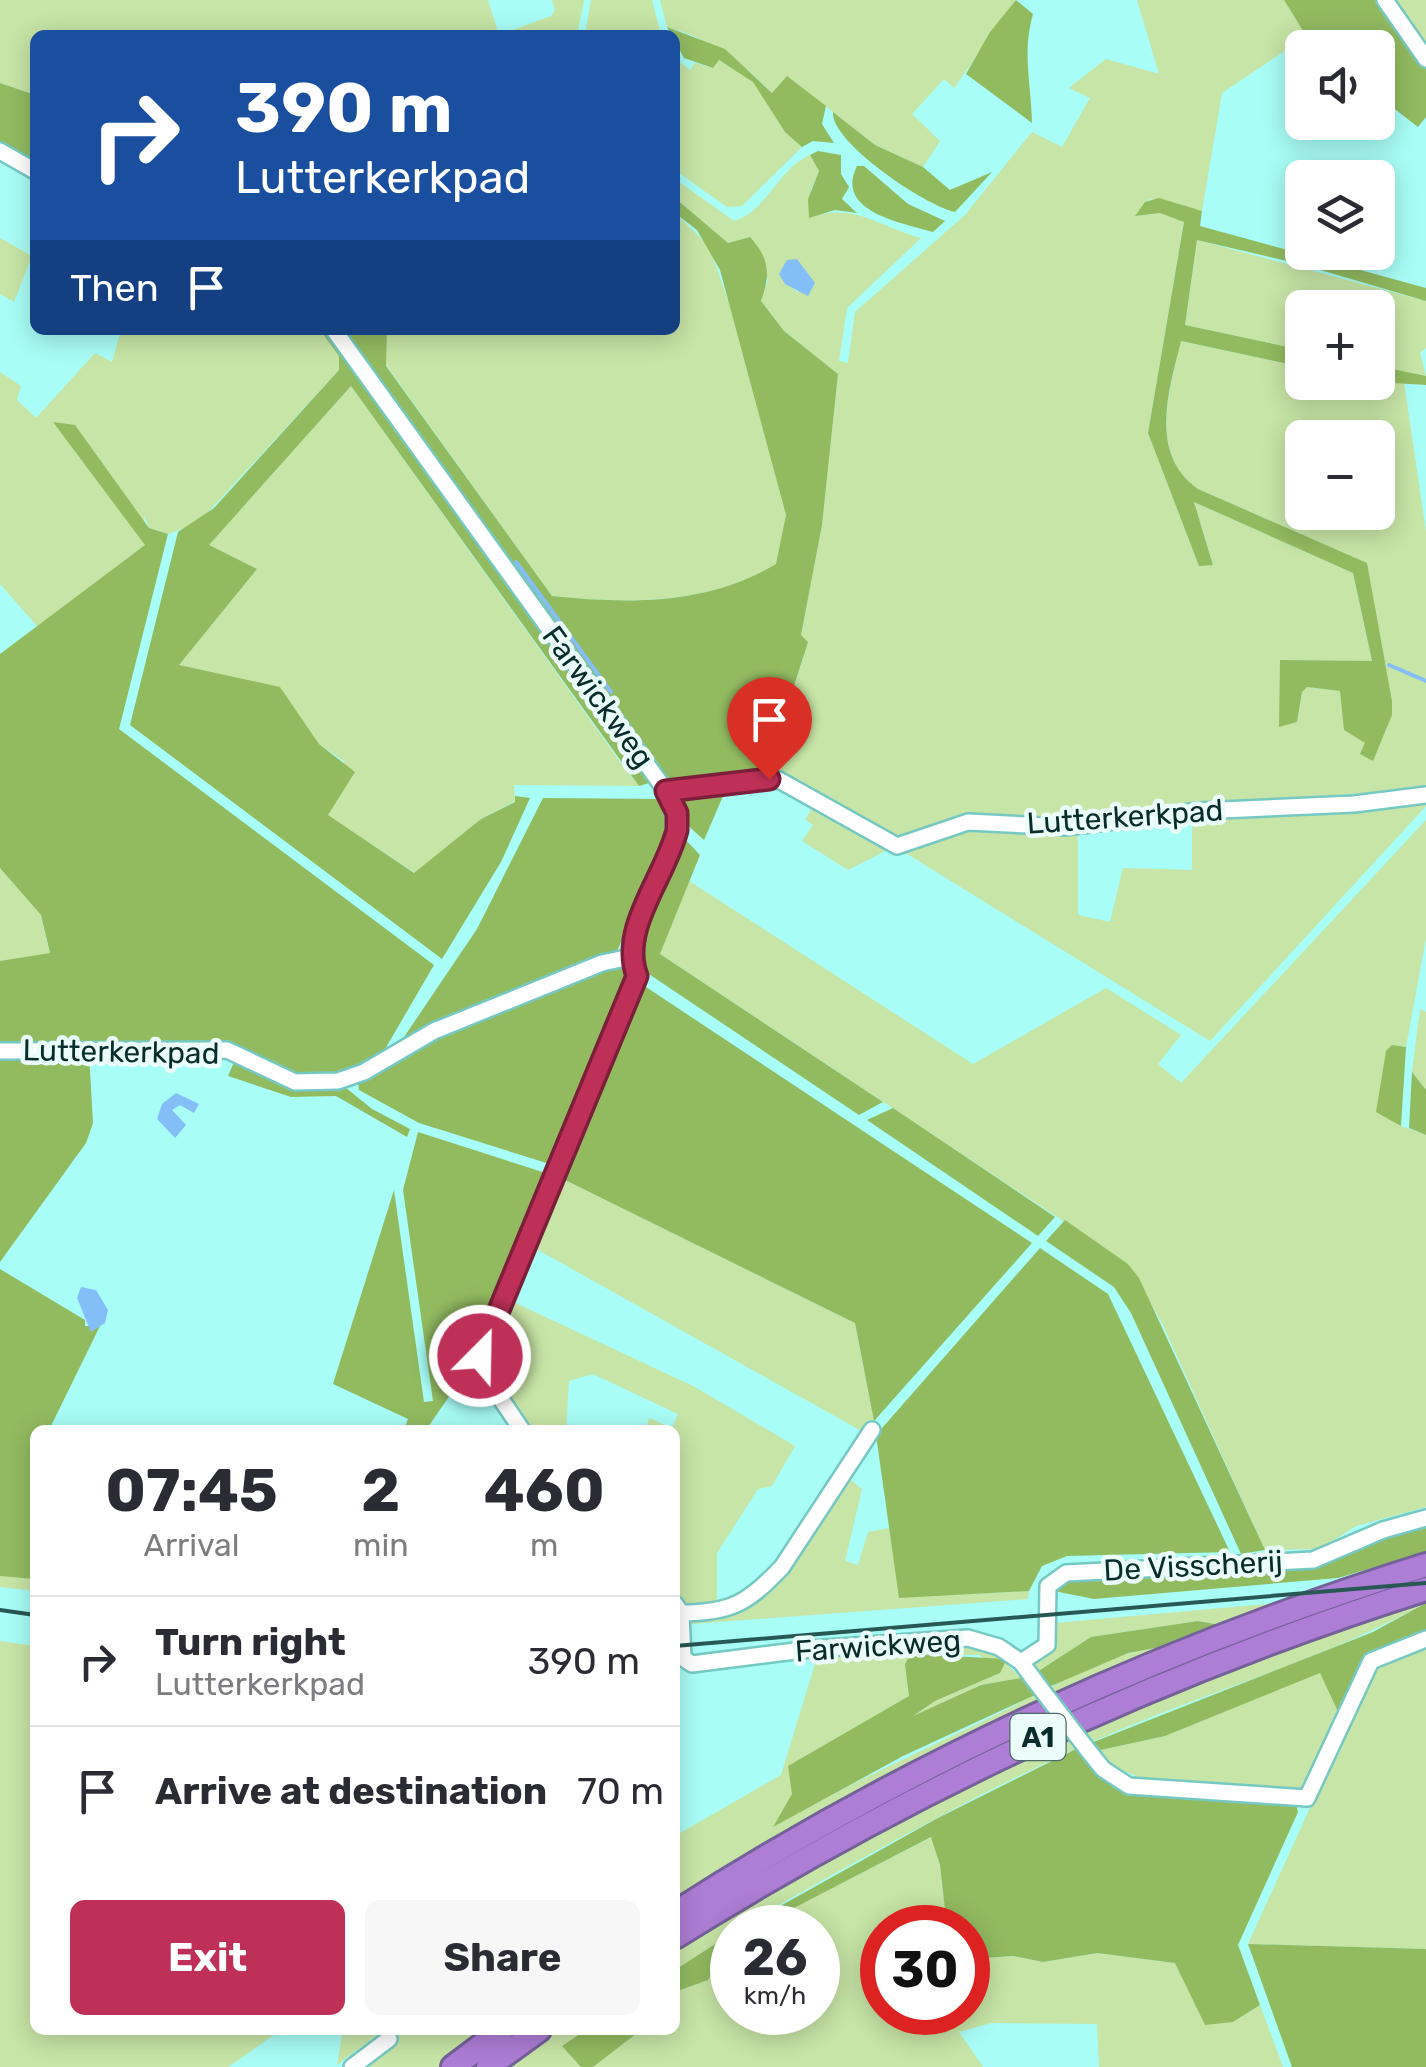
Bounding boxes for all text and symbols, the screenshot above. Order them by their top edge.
map controls [1285,30,1395,530]
button: sound [1285,30,1395,140]
text: 390 m [235,67,453,150]
icon: right [70,70,200,200]
text: Lutterkerkpad [235,151,530,204]
button: layers [1285,160,1395,270]
icon: arrive [179,260,234,315]
text: Then [70,265,159,311]
button: + [1285,290,1395,400]
button: − [1285,420,1395,530]
street label: Farwickweg [535,619,661,775]
pin [727,677,812,780]
icon: arrive [742,692,797,747]
street label: Lutterkerkpad [1026,792,1224,842]
street label: Lutterkerkpad [22,1032,220,1072]
position arrow [428,1304,532,1408]
text: 07:45 [105,1455,278,1526]
text: 2 [361,1455,400,1526]
text: 460 [484,1455,605,1526]
text: Arrival [143,1526,240,1564]
text: min [353,1526,409,1564]
text: m [530,1526,558,1564]
street label: De Visscherij [1103,1543,1283,1589]
text: Turn right [155,1619,346,1665]
street label: Farwickweg [794,1622,962,1670]
icon: right [70,1634,125,1689]
text: 390 m [527,1638,640,1684]
text: Lutterkerkpad [155,1665,365,1703]
road number: A1 [1010,1714,1066,1760]
icon: arrive [70,1764,125,1819]
text: Arrive at destination [155,1768,547,1814]
text: 70 m [577,1768,664,1814]
button: Exit [70,1900,345,2015]
button: Share [365,1900,640,2015]
speed limit sign: 30 [860,1905,990,2035]
text: 26 [742,1928,808,1988]
text: km/h [744,1981,806,2010]

